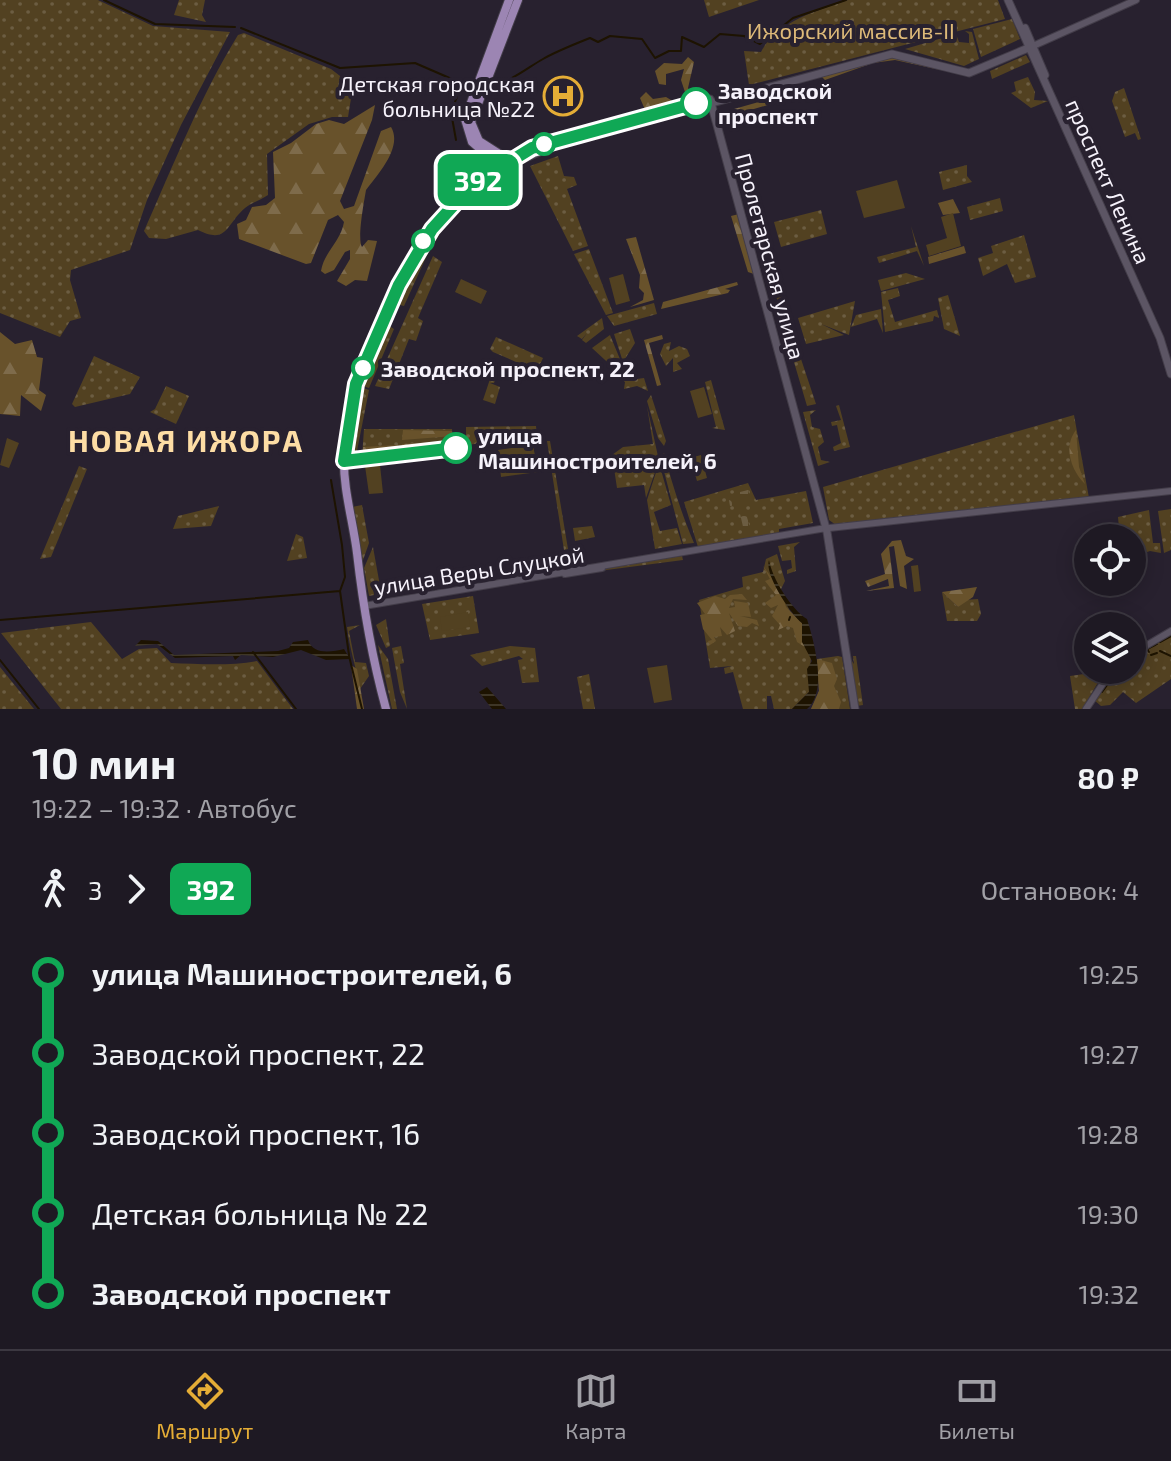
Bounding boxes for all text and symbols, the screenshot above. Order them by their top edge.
park label: Ижорский массив-II [747,17,955,43]
place label: Детская городская больница №22 [339,70,535,121]
hospital icon: Детская городская больница №22 [542,75,584,117]
place label: Заводской проспект [718,77,832,128]
marker: Заводской проспект [681,88,711,118]
street label: проспект Ленина [1061,95,1157,267]
unlabelled marker [533,133,555,155]
street label: Пролетарская улица [730,150,811,362]
line badge: 392 [432,154,524,206]
text: 392 [454,163,502,197]
unlabelled marker [412,230,434,252]
place label: Заводской проспект, 22 [381,355,635,381]
marker: Заводской проспект, 22 [352,357,374,379]
district label: НОВАЯ ИЖОРА [68,422,304,458]
place label: улица Машиностроителей, 6 [478,422,717,473]
marker: улица Машиностроителей, 6 [441,433,471,463]
map controls [1074,524,1146,684]
button: locate [1074,524,1146,596]
street label: улица Веры Слуцкой [372,541,586,600]
button: layers [1074,612,1146,684]
text: 10 мин [32,735,176,788]
text: 80 ₽ [1077,759,1139,795]
text: 19:22 – 19:32 · Автобус [32,792,297,823]
icon: walk [32,867,76,911]
icon: forward [114,867,158,911]
text: 392 [186,872,235,906]
text: 3 [88,874,102,905]
text: Остановок: 4 [981,874,1139,905]
text: улица Машиностроителей, 6 [92,955,512,991]
text: 19:25 [1079,958,1139,989]
text: Заводской проспект, 22 [92,1035,425,1071]
text: 19:27 [1080,1038,1139,1069]
text: Заводской проспект, 16 [92,1115,420,1151]
text: 19:28 [1077,1118,1139,1149]
text: Детская больница № 22 [92,1195,428,1231]
text: 19:30 [1078,1198,1139,1229]
text: Заводской проспект [92,1275,391,1311]
text: 19:32 [1079,1278,1139,1309]
tab: Маршрут [156,1369,253,1443]
tab: Карта [565,1369,626,1443]
tab: Билеты [938,1369,1015,1443]

